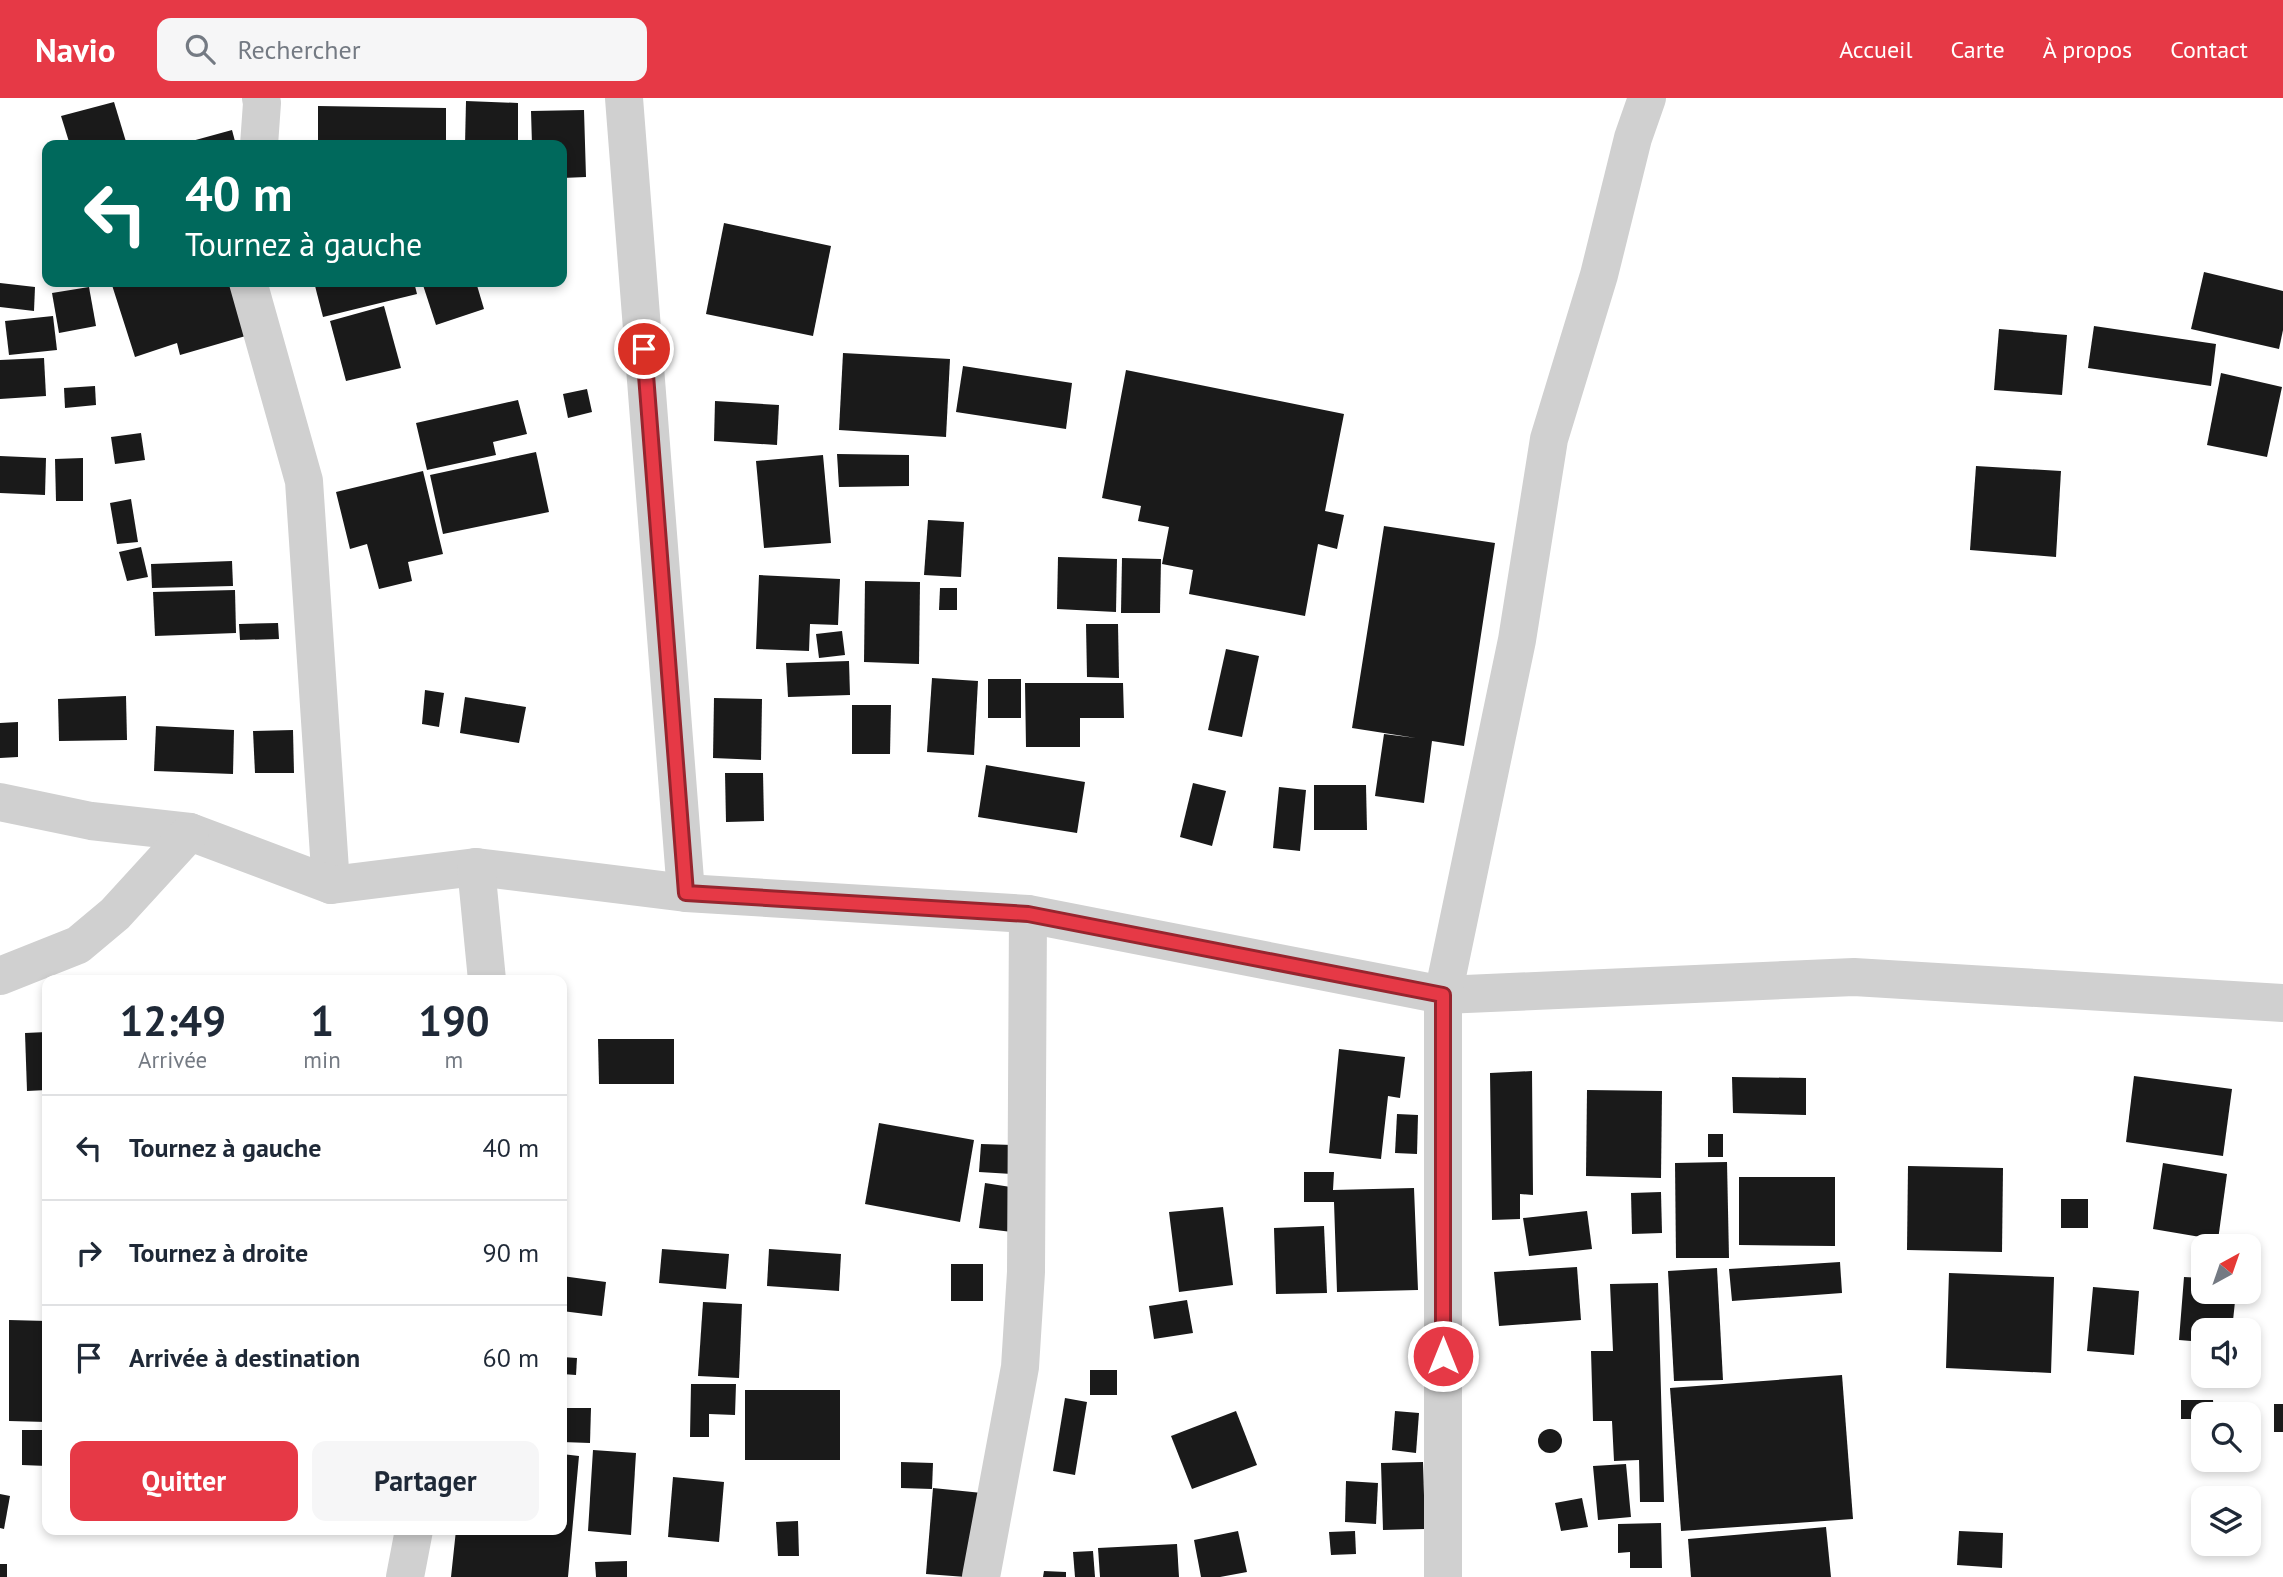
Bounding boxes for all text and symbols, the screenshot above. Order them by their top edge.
search box [157,18,647,81]
text: Navio [35,28,115,71]
icon: search [181,30,219,68]
text: Rechercher [237,33,361,66]
text: Accueil [1839,34,1913,65]
text: Carte [1951,34,2005,65]
text: À propos [2043,34,2132,65]
text: Contact [2170,34,2248,65]
text: 40 m [185,161,292,225]
icon: left [70,168,161,259]
text: Tournez à gauche [185,223,422,265]
pin [614,319,674,379]
icon: arrive [625,330,663,368]
text: 12:49 [119,993,226,1048]
text: 1 [310,993,334,1048]
text: 190 [418,993,490,1048]
text: Arrivée [138,1045,207,1074]
text: min [303,1045,341,1074]
text: m [445,1045,463,1074]
icon: left [70,1129,108,1167]
text: Tournez à gauche [129,1131,321,1164]
text: 40 m [483,1131,539,1164]
icon: right [70,1234,108,1272]
north arrow [2191,1234,2261,1304]
map controls [2191,1234,2261,1556]
text: Tournez à droite [129,1236,308,1269]
text: 90 m [483,1236,539,1269]
button: sound [2191,1318,2261,1388]
position arrow [1406,1319,1480,1393]
icon: arrive [70,1339,108,1377]
text: Arrivée à destination [129,1341,360,1374]
text: 60 m [483,1341,539,1374]
button: search [2191,1402,2261,1472]
button: Quitter [70,1441,298,1521]
button: Partager [312,1441,539,1521]
button: layers [2191,1486,2261,1556]

